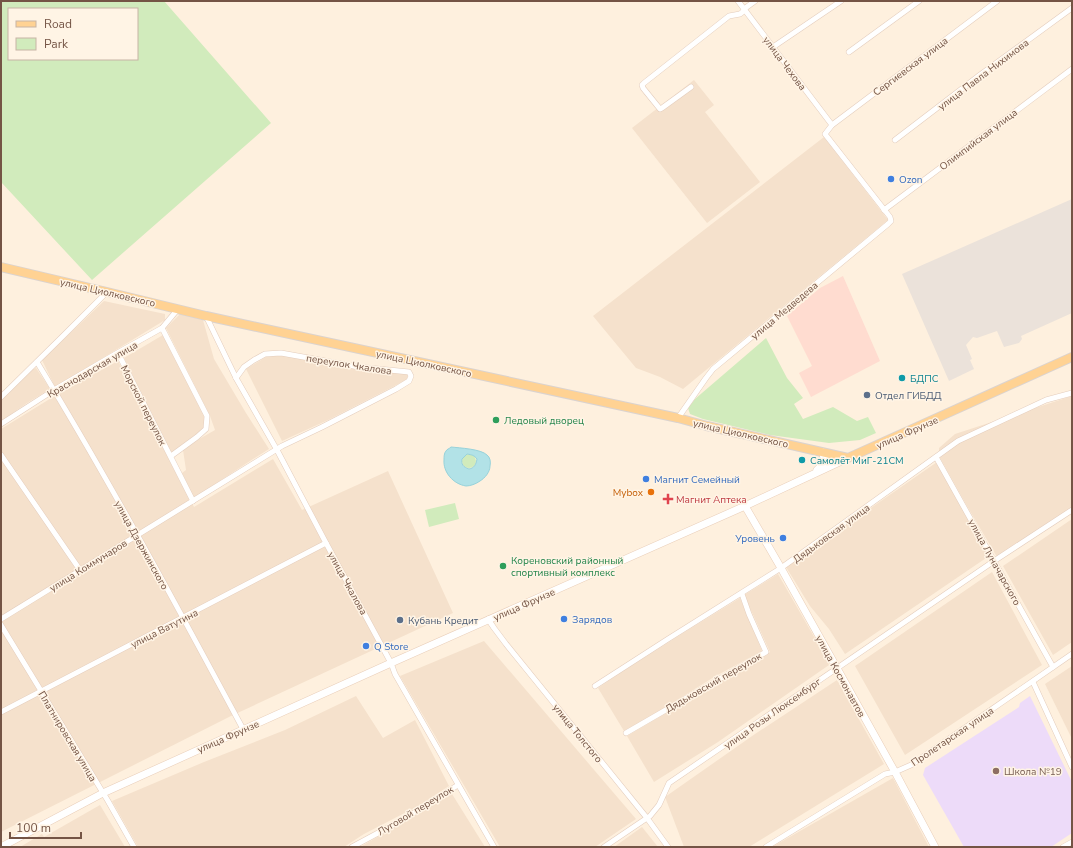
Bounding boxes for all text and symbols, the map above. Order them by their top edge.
legend [8,8,138,60]
text: Road [44,16,72,32]
street label: улица Чехова [759,34,809,93]
street label: Сергиевская улица [870,34,951,100]
text: Park [44,36,69,52]
street label: улица Павла Нихимова [935,36,1032,114]
street label: Олимпийская улица [937,106,1021,174]
place label: Ozon [899,173,922,187]
marker: Ozon [886,174,896,184]
street label: улица Циолковского [59,275,157,311]
street label: улица Медведева [748,279,821,343]
street label: Краснодарская улица [45,338,140,402]
street label: улица Циолковского [375,347,473,381]
street label: переулок Чкалова [305,351,393,379]
street label: Морской переулок [117,363,170,449]
place label: БДПС [910,372,939,386]
marker: БДПС [897,373,907,383]
place label: Отдел ГИБДД [875,389,942,403]
marker: Отдел ГИБДД [862,390,872,400]
street label: улица Фрунзе [874,413,941,453]
place label: Ледовый дворец [504,414,584,428]
marker: Ледовый дворец [491,415,501,425]
street label: улица Циолковского [692,416,790,452]
place label: Самолёт МиГ-21СМ [810,454,904,468]
marker: Самолёт МиГ-21СМ [797,455,807,465]
place label: Магнит Семейный [654,473,740,487]
marker: Магнит Семейный [641,474,651,484]
place label: Mybox [613,486,644,500]
marker: Mybox [646,487,656,497]
place label: Магнит Аптека [676,493,747,507]
marker: Магнит Аптека [663,494,673,504]
street label: улица Дзержинского [111,498,172,593]
street label: Дядьковская улица [790,501,873,567]
street label: улица Луначарского [965,517,1024,609]
place label: Уровень [734,532,775,546]
marker: Уровень [778,533,788,543]
street label: улица Коммунаров [47,536,131,595]
street label: улица Чкалова [324,549,370,618]
place label: Кореновский районный спортивный комплекс [511,554,623,580]
marker: Кореновский районный спортивный комплекс [498,561,508,571]
street label: улица Фрунзе [491,585,558,625]
street label: улица Ватутина [128,606,201,652]
place label: Зарядов [572,613,613,627]
place label: Кубань Кредит [408,614,479,628]
marker: Зарядов [559,614,569,624]
marker: Кубань Кредит [395,615,405,625]
street label: улица Космонавтов [812,633,869,720]
place label: Q Store [374,640,408,654]
marker: Q Store [361,641,371,651]
street label: Дядьковский переулок [663,649,765,716]
street label: улица Розы Люксембург [721,675,824,753]
street label: Платнировская улица [35,689,100,784]
street label: улица Толстого [549,701,605,766]
street label: Пролетарская улица [908,704,997,770]
street label: улица Фрунзе [195,717,262,757]
place label: Школа №19 [1004,765,1062,779]
marker: Школа №19 [991,766,1001,776]
street label: Луговой переулок [375,782,457,839]
scale bar [10,814,81,840]
text: 100 m [16,820,51,836]

